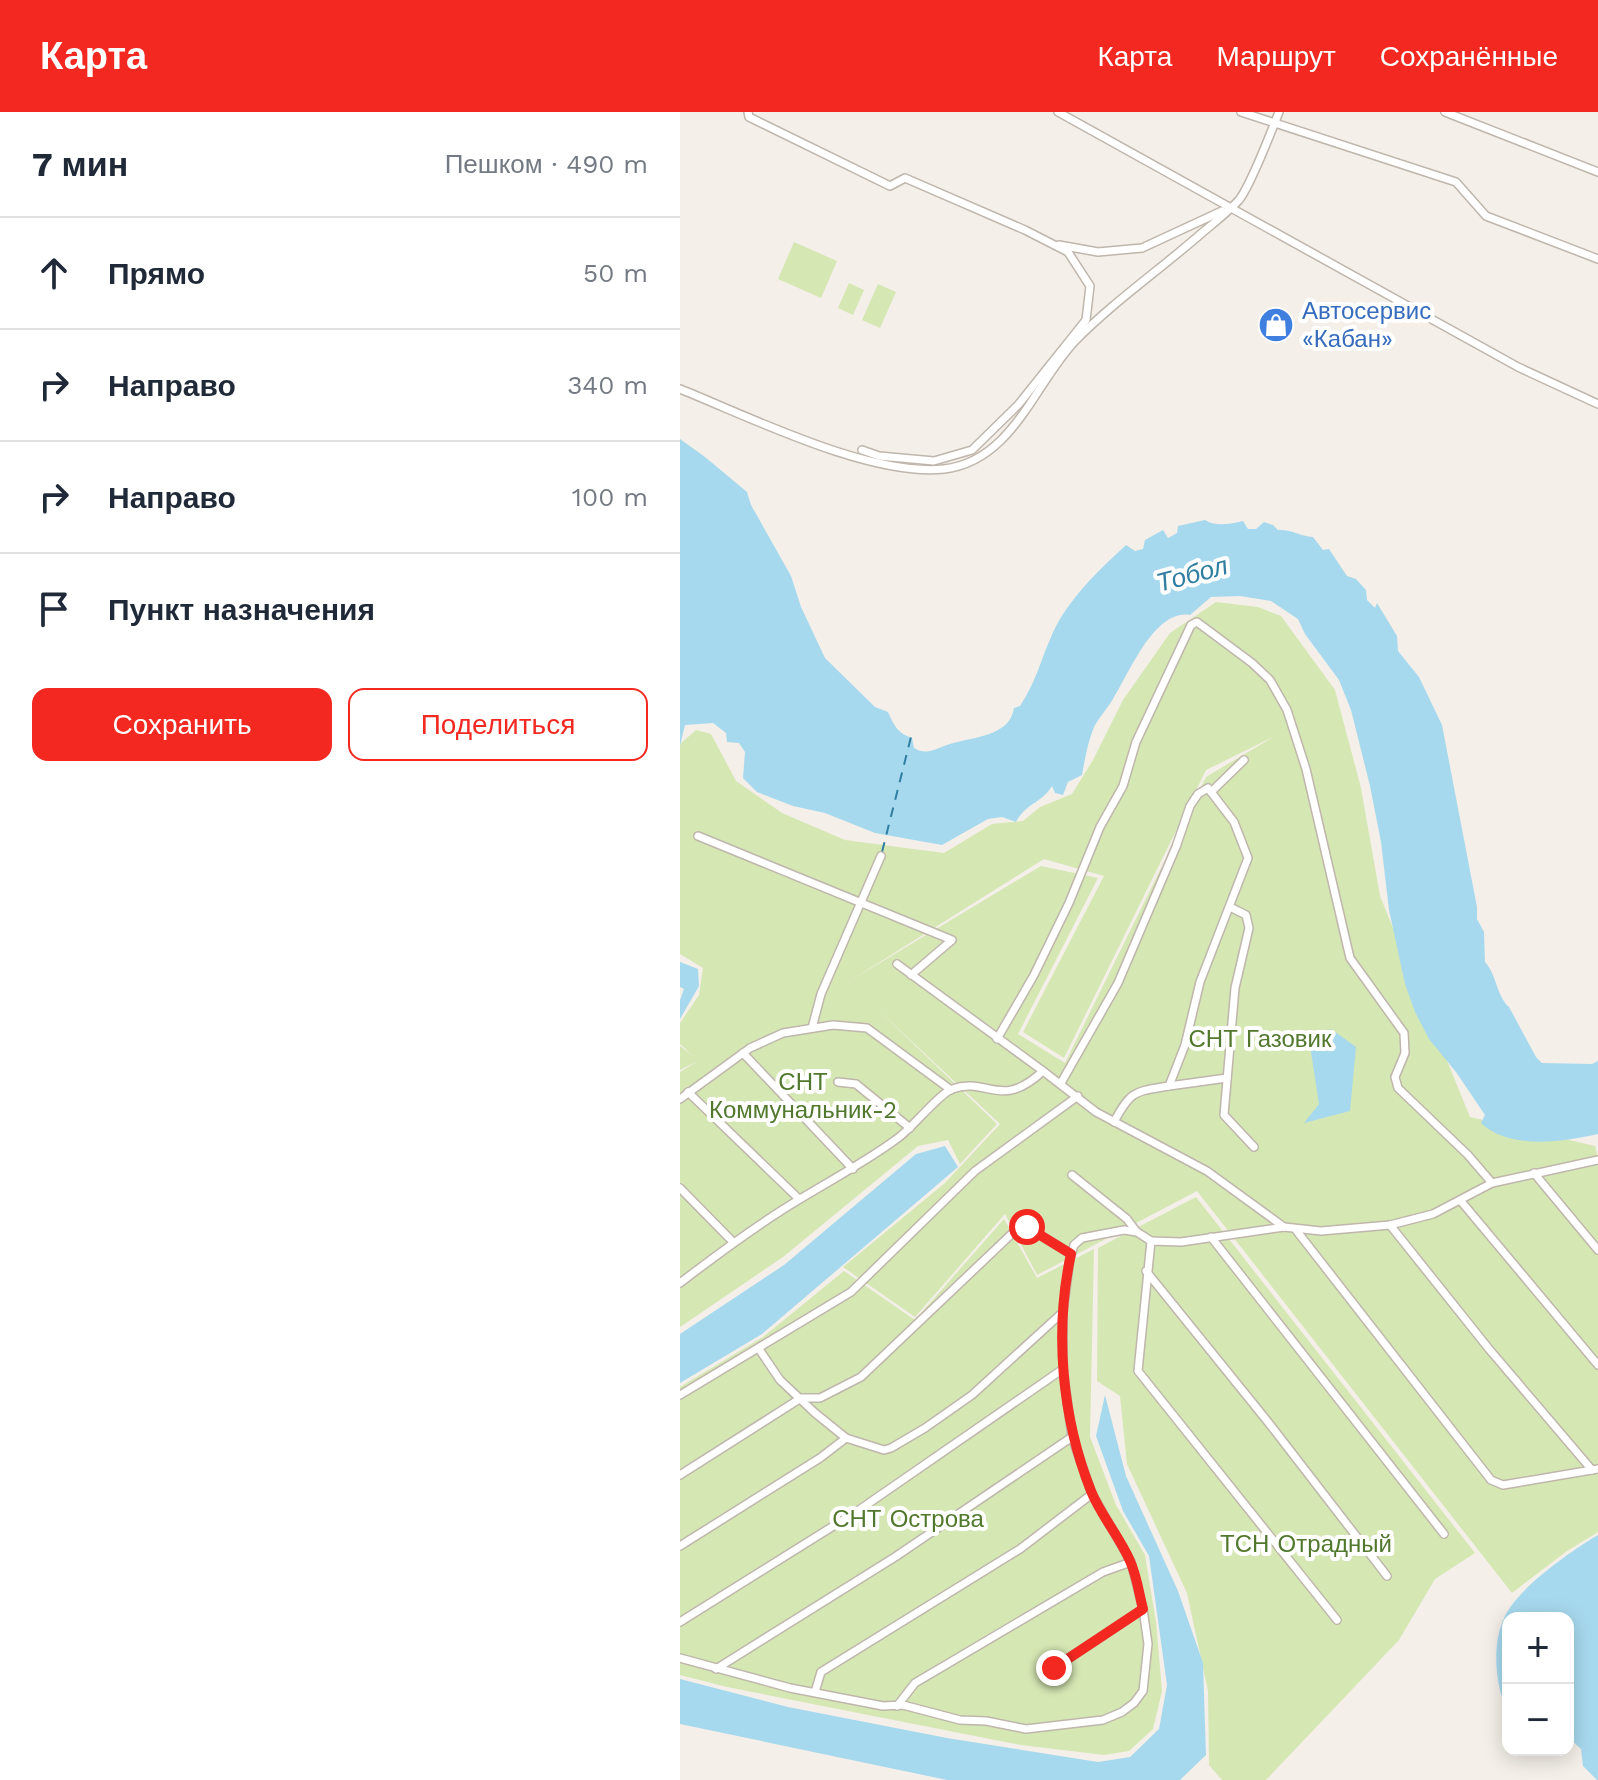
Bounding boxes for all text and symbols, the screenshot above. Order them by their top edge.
text: Карта [40,34,147,78]
text: Карта [1097,40,1172,73]
text: Маршрут [1216,40,1336,73]
text: Сохранённые [1380,40,1558,73]
text: 7 мин [32,144,128,184]
text: Пешком · 490 m [445,149,648,179]
icon: ahead [32,251,76,295]
text: Прямо [108,256,205,291]
text: 50 m [583,258,648,288]
place label: Автосервис «Кабан» [1302,297,1431,353]
shop icon: Автосервис «Кабан» [1257,306,1295,344]
icon: right [32,363,76,407]
text: Направо [108,368,236,403]
text: 340 m [567,370,648,400]
icon: right [32,475,76,519]
text: Направо [108,480,236,515]
text: 100 m [572,482,648,512]
water label: Тобол [1153,550,1231,598]
icon: arrive [32,587,76,631]
text: Пункт назначения [108,592,375,627]
button: Сохранить [32,688,332,761]
button: Поделиться [348,688,648,761]
park label: СНТ Газовик [1189,1025,1332,1053]
park label: СНТ Коммунальник-2 [709,1068,897,1124]
route start [1009,1209,1045,1245]
park label: СНТ Острова [832,1505,984,1533]
park label: ТСН Отрадный [1220,1530,1392,1558]
map controls [1502,1612,1574,1756]
button: + [1502,1612,1574,1684]
route end [1036,1650,1072,1686]
button: − [1502,1684,1574,1756]

